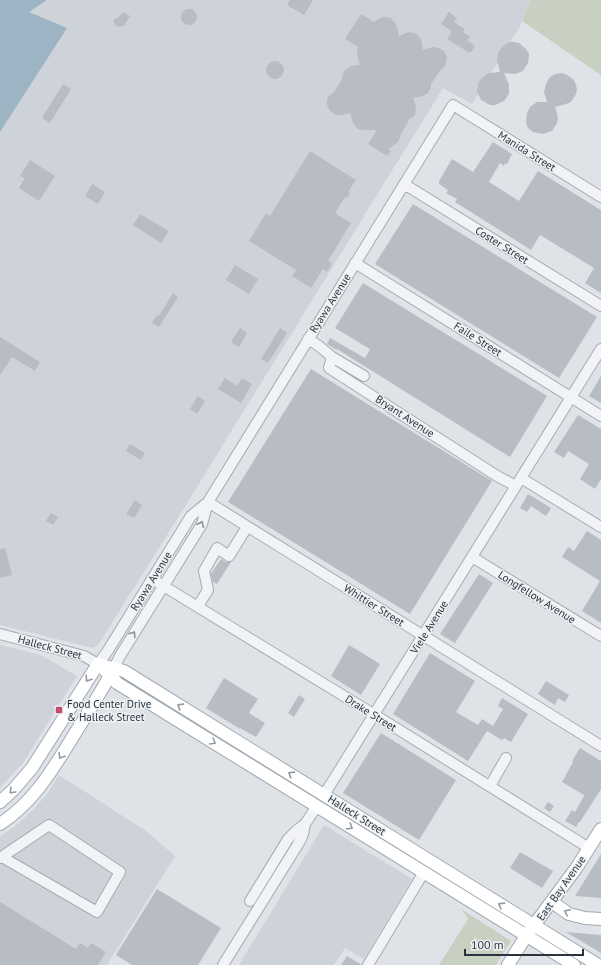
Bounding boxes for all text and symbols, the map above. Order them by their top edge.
street label: Manida Street [496,128,559,174]
street label: Coster Street [473,223,532,267]
street label: Ryawa Avenue [306,270,354,335]
street label: Faile Street [451,319,505,359]
street label: Bryant Avenue [373,392,437,440]
one-way arrow [197,520,205,527]
street label: Ryawa Avenue [127,548,175,613]
street label: Longfellow Avenue [496,568,579,627]
street label: Whittier Street [341,581,407,629]
street label: Viele Avenue [406,597,451,657]
one-way arrow [129,631,136,638]
street label: Halleck Street [16,632,84,662]
one-way arrow [85,675,93,682]
street label: Drake Street [343,692,400,734]
place label: Food Center Drive & Halleck Street [67,697,152,724]
one-way arrow [177,703,184,711]
marker: Food Center Drive & Halleck Street [54,705,64,715]
one-way arrow [209,737,216,745]
one-way arrow [58,752,65,759]
one-way arrow [288,772,295,779]
one-way arrow [9,786,17,794]
street label: Halleck Street [325,792,389,838]
one-way arrow [346,822,353,829]
street label: East Bay Avenue [533,852,589,923]
one-way arrow [498,902,505,910]
one-way arrow [564,909,572,916]
scale bar [465,931,583,957]
text: 100 m [471,937,504,952]

